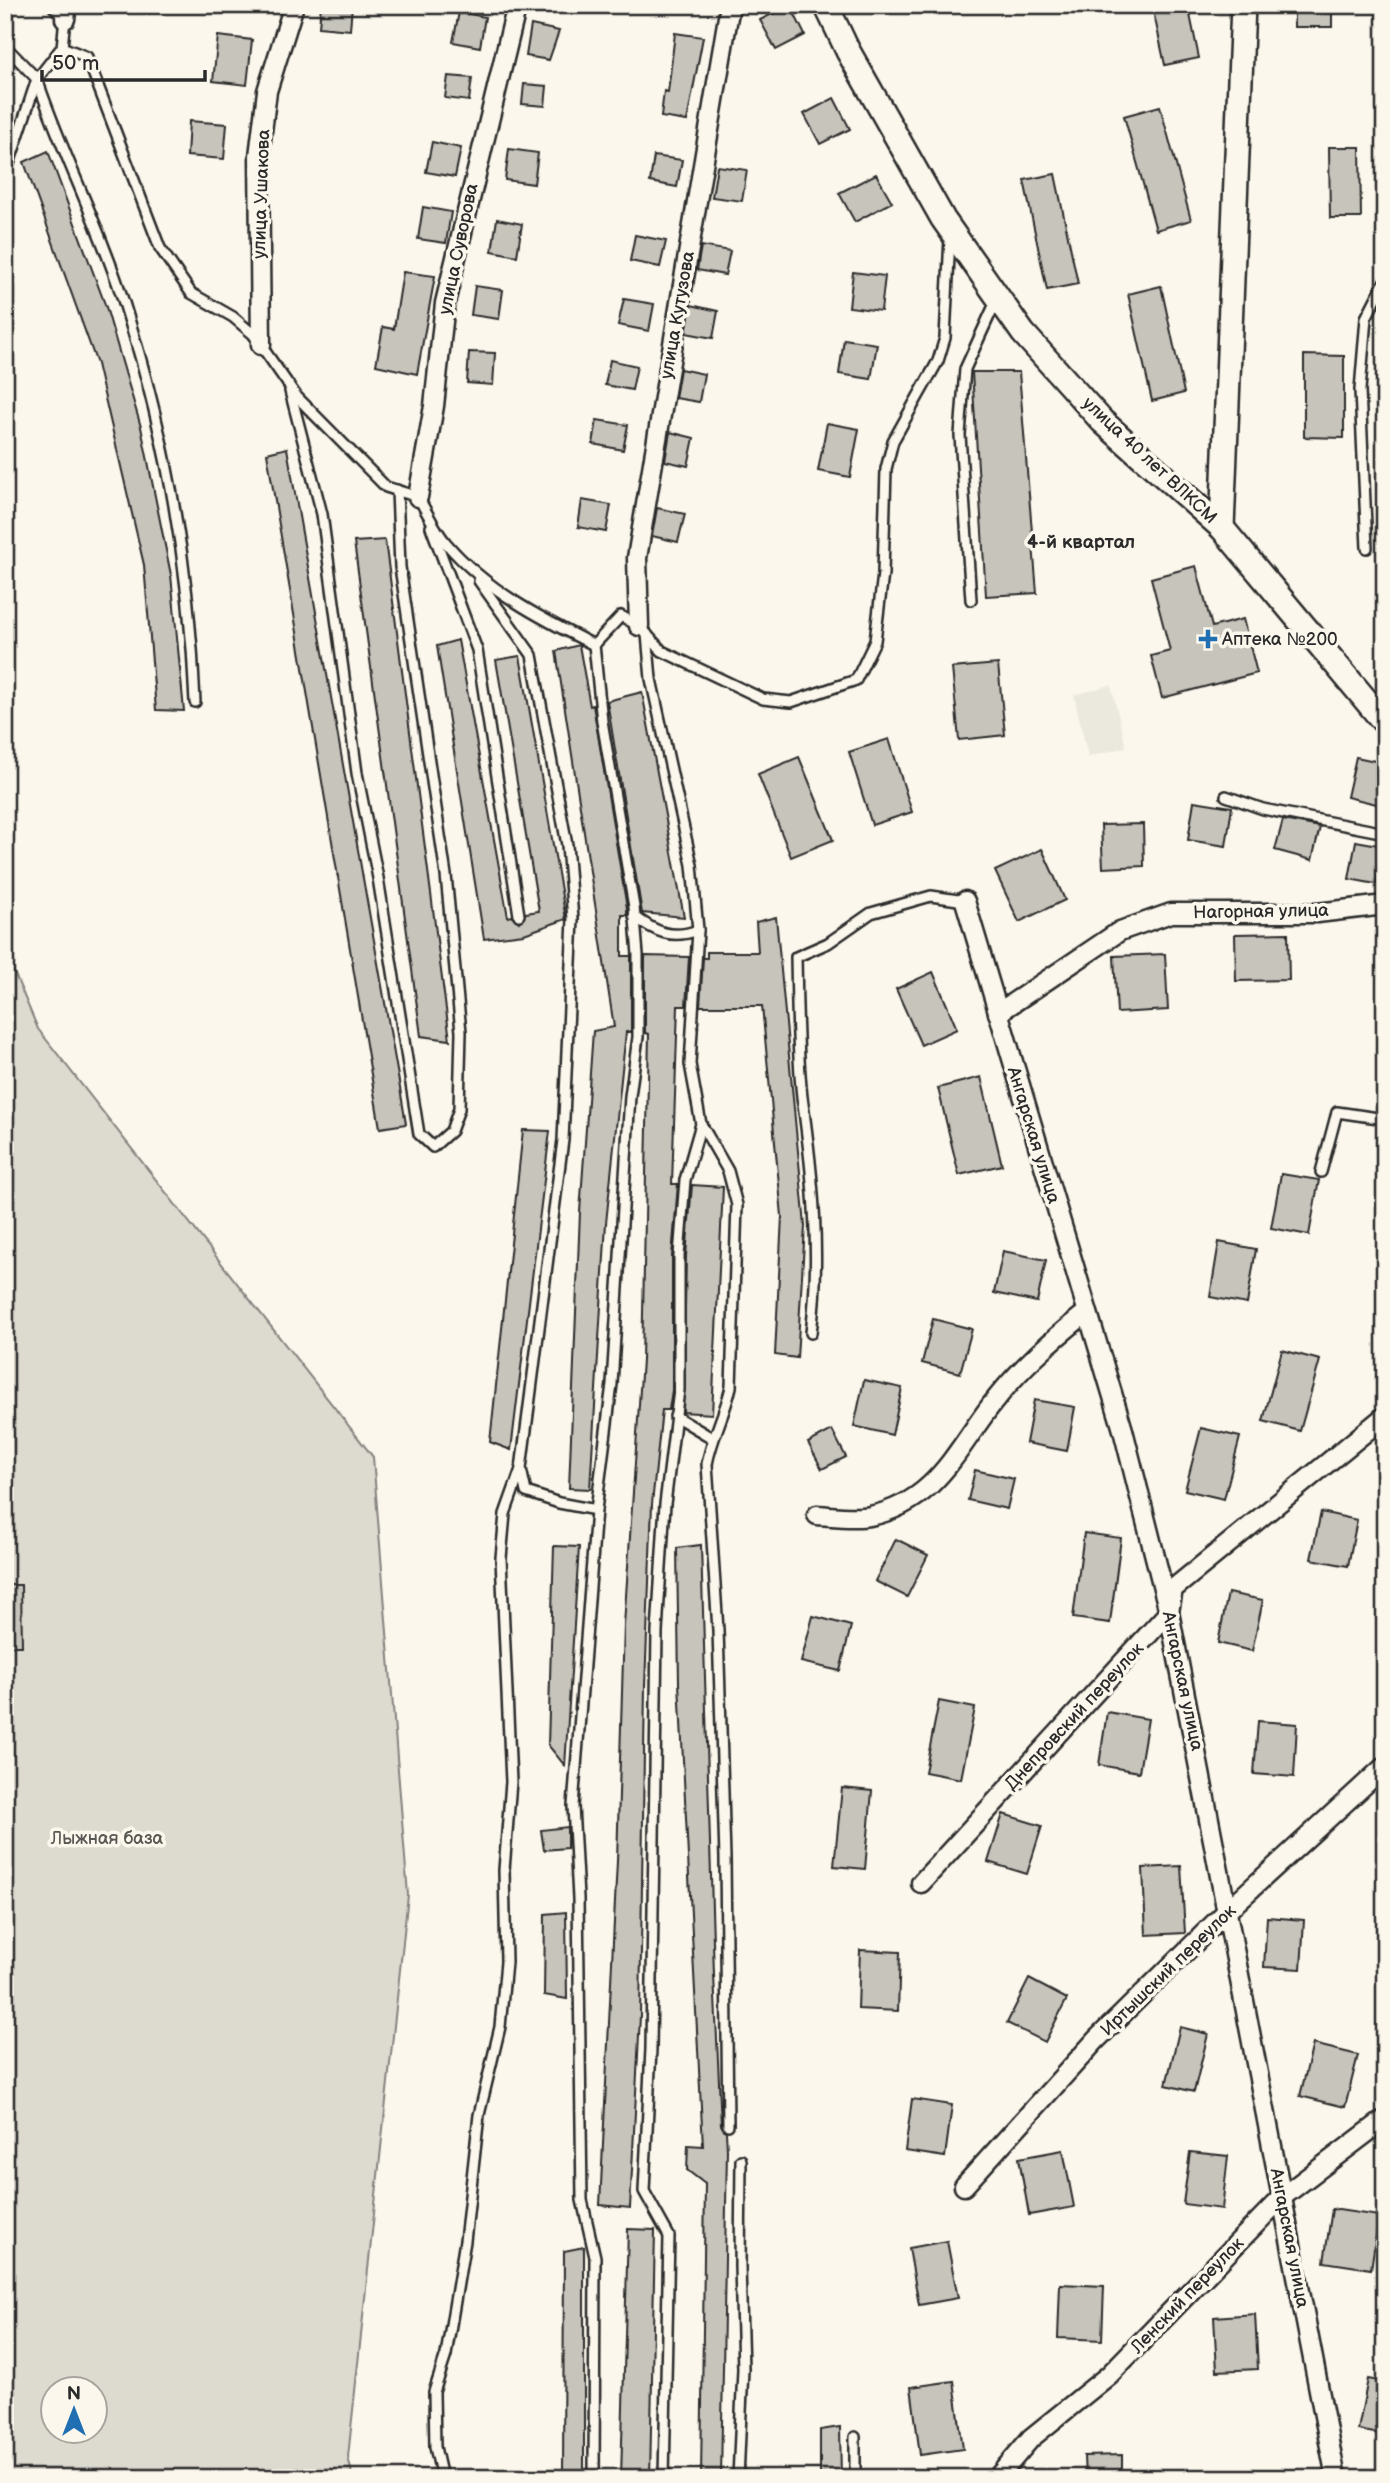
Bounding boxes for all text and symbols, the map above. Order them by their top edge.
scale bar [42,38,205,82]
text: 50 m [52,51,99,76]
street label: улица Ушакова [249,129,274,259]
street label: улица Суворова [434,181,483,317]
street label: улица Кутузова [656,249,699,381]
street label: улица 40 лет ВЛКСМ [1078,393,1221,528]
district label: 4-й квартал [1027,531,1135,554]
place label: Аптека №200 [1221,629,1338,650]
marker: Аптека №200 [1200,631,1216,647]
street label: Нагорная улица [1193,900,1329,923]
street label: Ангарская улица [1002,1063,1064,1206]
street label: Ангарская улица [1157,1609,1208,1753]
street label: Днепровский переулок [1001,1638,1149,1794]
park label: Лыжная база [50,1828,164,1849]
street label: Иртышский переулок [1096,1900,1241,2040]
street label: Ангарская улица [1265,2165,1313,2310]
street label: Ленский переулок [1126,2233,1248,2359]
north arrow [38,2374,108,2444]
text: N [67,2383,81,2406]

